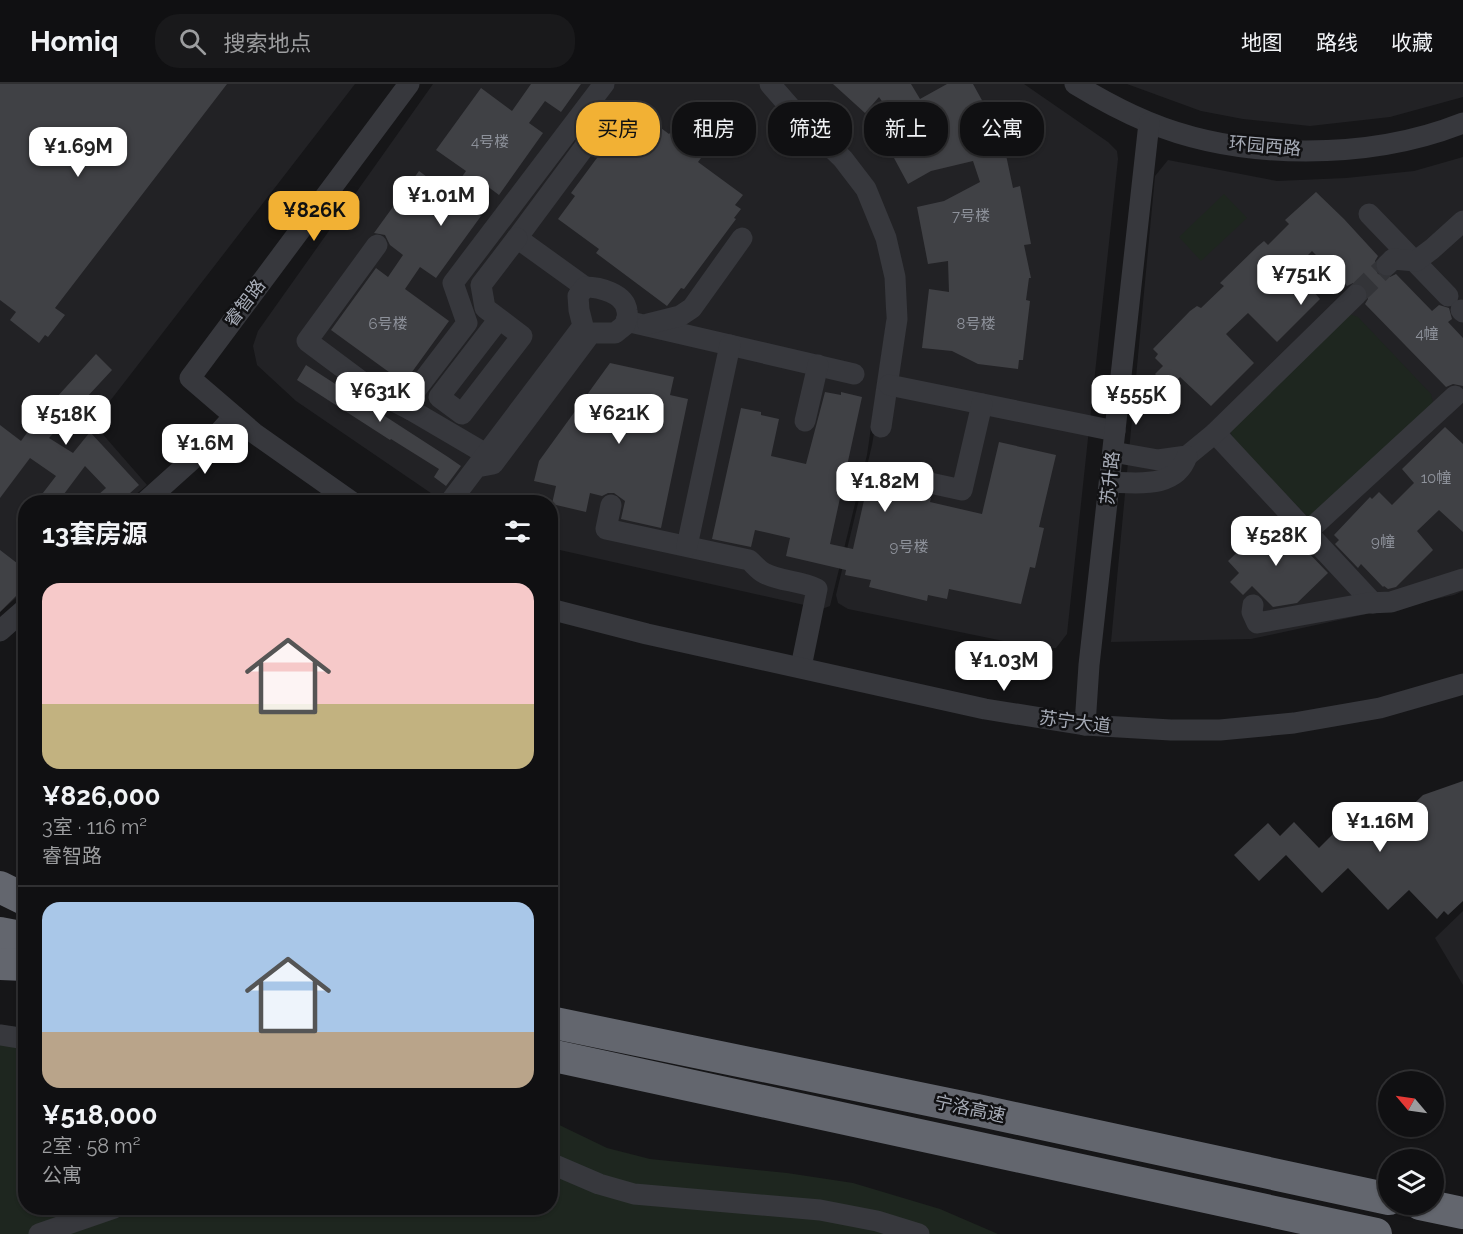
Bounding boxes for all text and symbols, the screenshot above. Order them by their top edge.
search box [155,14,575,68]
text: Homiq [30,25,119,58]
icon: search [176,25,209,58]
text: 搜索地点 [224,30,312,56]
text: 地图 [1241,30,1283,55]
text: 路线 [1316,30,1358,55]
text: 收藏 [1391,30,1433,55]
chip: 买房 [576,102,660,156]
chip: 租房 [672,102,756,156]
chip: 筛选 [768,102,852,156]
chip: 新上 [864,102,948,156]
chip: 公寓 [960,102,1044,156]
pin: ¥1.69M [29,127,127,178]
street label: 环园西路 [1228,132,1302,159]
house number: 4号楼 [471,133,509,151]
text: ¥1.69M [43,134,113,158]
pin: ¥1.01M [392,176,490,227]
text: ¥1.01M [407,183,475,207]
pin: ¥826K [272,191,356,242]
text: ¥826K [282,198,346,222]
house number: 7号楼 [952,207,990,225]
pin: ¥751K [1259,255,1343,306]
text: ¥751K [1271,262,1331,286]
street label: 睿智路 [220,275,269,331]
house number: 6号楼 [368,315,408,333]
house number: 8号楼 [957,315,995,333]
house number: 4幢 [1415,325,1439,343]
pin: ¥631K [338,372,422,423]
pin: ¥555K [1094,375,1178,426]
text: ¥631K [350,379,410,403]
text: ¥555K [1106,382,1166,406]
pin: ¥621K [577,394,661,445]
pin: ¥518K [24,395,108,446]
text: ¥621K [589,401,649,425]
text: ¥518K [36,402,96,426]
pin: ¥1.6M [163,424,247,475]
text: ¥1.6M [176,431,234,455]
street label: 苏升路 [1096,450,1123,506]
pin: ¥1.82M [836,462,934,513]
text: ¥1.82M [850,469,920,493]
house number: 10幢 [1421,469,1451,487]
icon: filters [501,515,534,548]
pin: ¥528K [1234,516,1318,567]
text: 13套房源 [42,519,147,549]
text: ¥528K [1245,523,1307,547]
house number: 9幢 [1371,533,1395,551]
house number: 9号楼 [890,538,928,556]
icon: home [234,622,342,730]
pin: ¥1.03M [955,641,1053,692]
text: ¥1.03M [969,648,1039,672]
street label: 苏宁大道 [1038,707,1112,736]
text: ¥826,000 [42,781,161,811]
pin: ¥1.16M [1331,802,1429,853]
text: ¥1.16M [1346,809,1414,833]
text: 3室 · 116 m² [42,815,147,839]
text: 睿智路 [42,844,102,868]
icon: home [234,941,342,1049]
north arrow [1378,1071,1444,1137]
map controls [1378,1071,1444,1215]
street label: 宁洛高速 [933,1091,1008,1126]
text: ¥518,000 [42,1100,157,1130]
text: 2室 · 58 m² [42,1134,140,1158]
button: layers [1378,1149,1444,1215]
text: 公寓 [42,1163,82,1187]

